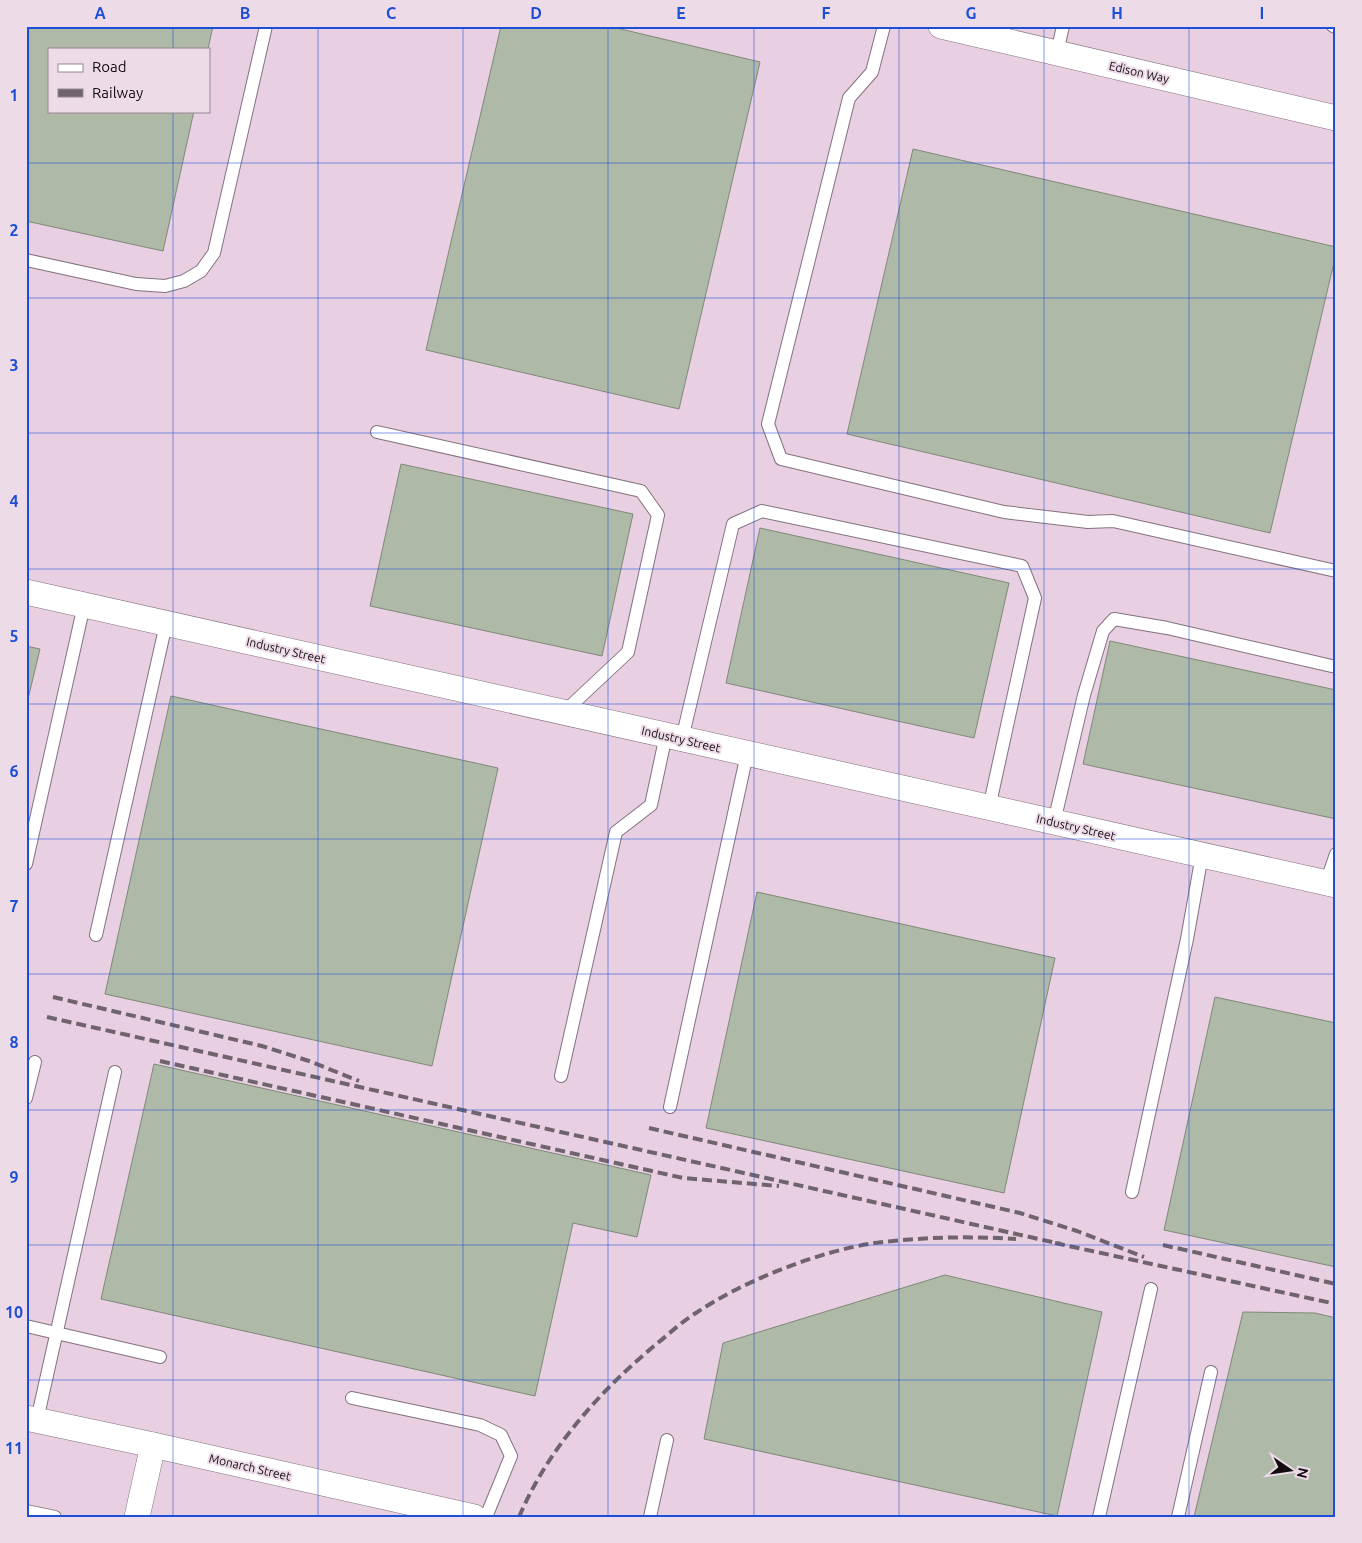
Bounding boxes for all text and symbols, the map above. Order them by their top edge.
text: A [94,4,106,22]
text: B [240,4,250,22]
text: C [386,4,396,22]
text: D [530,4,542,22]
text: E [676,4,686,22]
text: F [822,4,831,22]
text: G [965,4,977,22]
text: H [1111,4,1123,22]
text: I [1260,4,1264,22]
legend [48,48,210,112]
text: Road [92,58,127,75]
street label: Edison Way [1108,59,1170,85]
text: Railway [92,84,143,101]
text: 1 [9,86,19,104]
text: 2 [9,221,19,239]
text: 3 [9,356,19,374]
text: 4 [9,492,19,510]
text: 5 [9,627,19,645]
street label: Industry Street [245,635,327,665]
street label: Industry Street [640,724,722,754]
text: 6 [9,762,19,780]
street label: Industry Street [1035,812,1117,842]
text: 7 [9,897,19,915]
text: 8 [9,1033,19,1051]
text: 9 [9,1168,19,1186]
text: 10 [5,1303,23,1321]
text: 11 [5,1439,23,1457]
north arrow [1264,1446,1314,1496]
street label: Monarch Street [208,1451,293,1483]
text: N [1294,1466,1312,1480]

